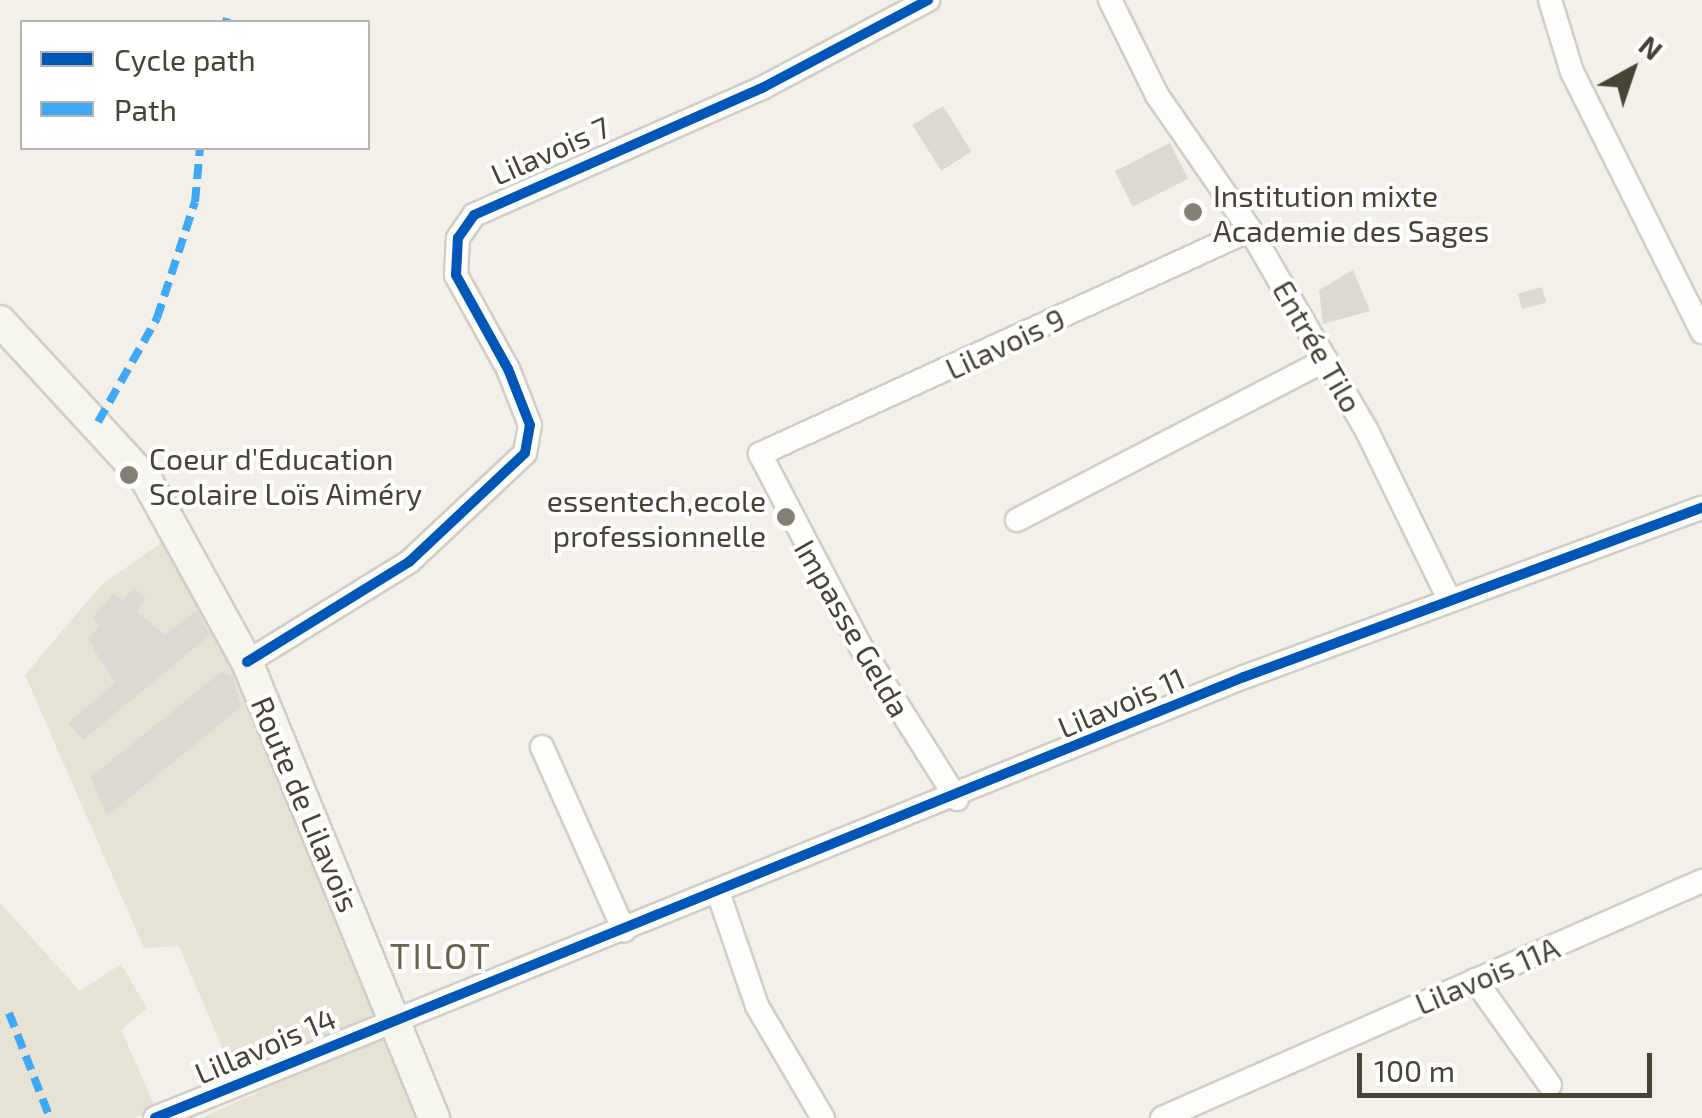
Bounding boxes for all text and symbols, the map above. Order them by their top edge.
legend [20,20,370,150]
north arrow [1582,20,1682,120]
text: N [1633,27,1670,67]
text: Cycle path [114,41,256,77]
text: Path [114,91,177,127]
street label: Lilavois 7 [485,108,615,192]
place label: Institution mixte Academie des Sages [1213,177,1489,248]
marker: Institution mixte Academie des Sages [1182,201,1204,223]
street label: Entrée Tilo [1266,273,1370,419]
street label: Lilavois 9 [940,300,1070,386]
place label: Coeur d'Education Scolaire Loïs Aiméry [149,440,423,510]
marker: Coeur d'Education Scolaire Loïs Aiméry [118,464,140,486]
place label: essentech,ecole professionnelle [547,482,766,552]
marker: essentech,ecole professionnelle [775,506,797,528]
street label: Impasse Gelda [788,533,918,723]
street label: Lilavois 11 [1052,659,1190,745]
street label: Route de Lilavois [244,691,368,917]
street label: Lilavois 11A [1410,929,1564,1021]
district label: TILOT [390,934,492,976]
street label: Lillavois 14 [189,999,341,1091]
scale bar [1362,1033,1657,1095]
text: 100 m [1374,1052,1455,1088]

